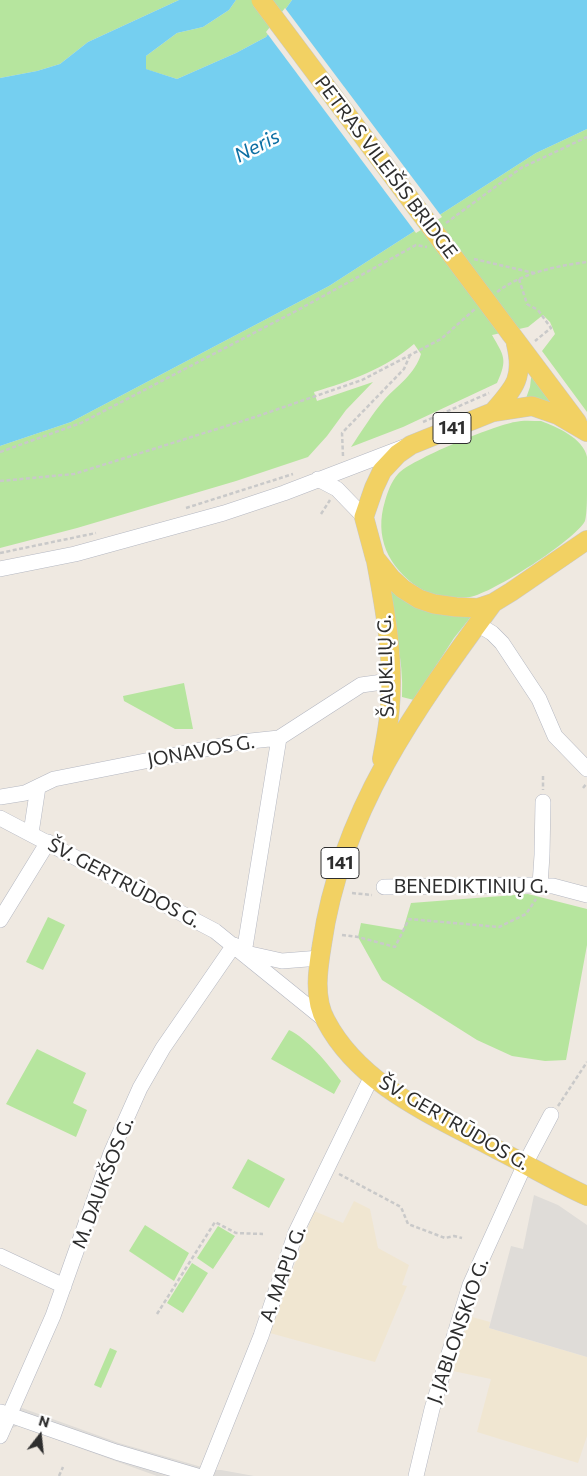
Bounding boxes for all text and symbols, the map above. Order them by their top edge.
street label: PETRAS VILEIŠIS BRIDGE [310,71,462,263]
water label: Neris [230,124,284,168]
road number: 141 [433,412,471,443]
street label: ŠAUKLIŲ G. [373,614,399,718]
street label: JONAVOS G. [146,730,256,772]
street label: ŠV. GERTRŪDOS G. [44,833,204,933]
road number: 141 [321,848,359,878]
street label: BENEDIKTINIŲ G. [394,876,548,898]
street label: ŠV. GERTRŪDOS G. [375,1071,533,1175]
street label: M. DAUKŠOS G. [67,1114,139,1252]
street label: A. MAPU G. [255,1223,311,1325]
street label: J. JABLONSKIO G. [423,1256,493,1406]
north arrow [15,1411,65,1461]
text: N [37,1411,52,1431]

